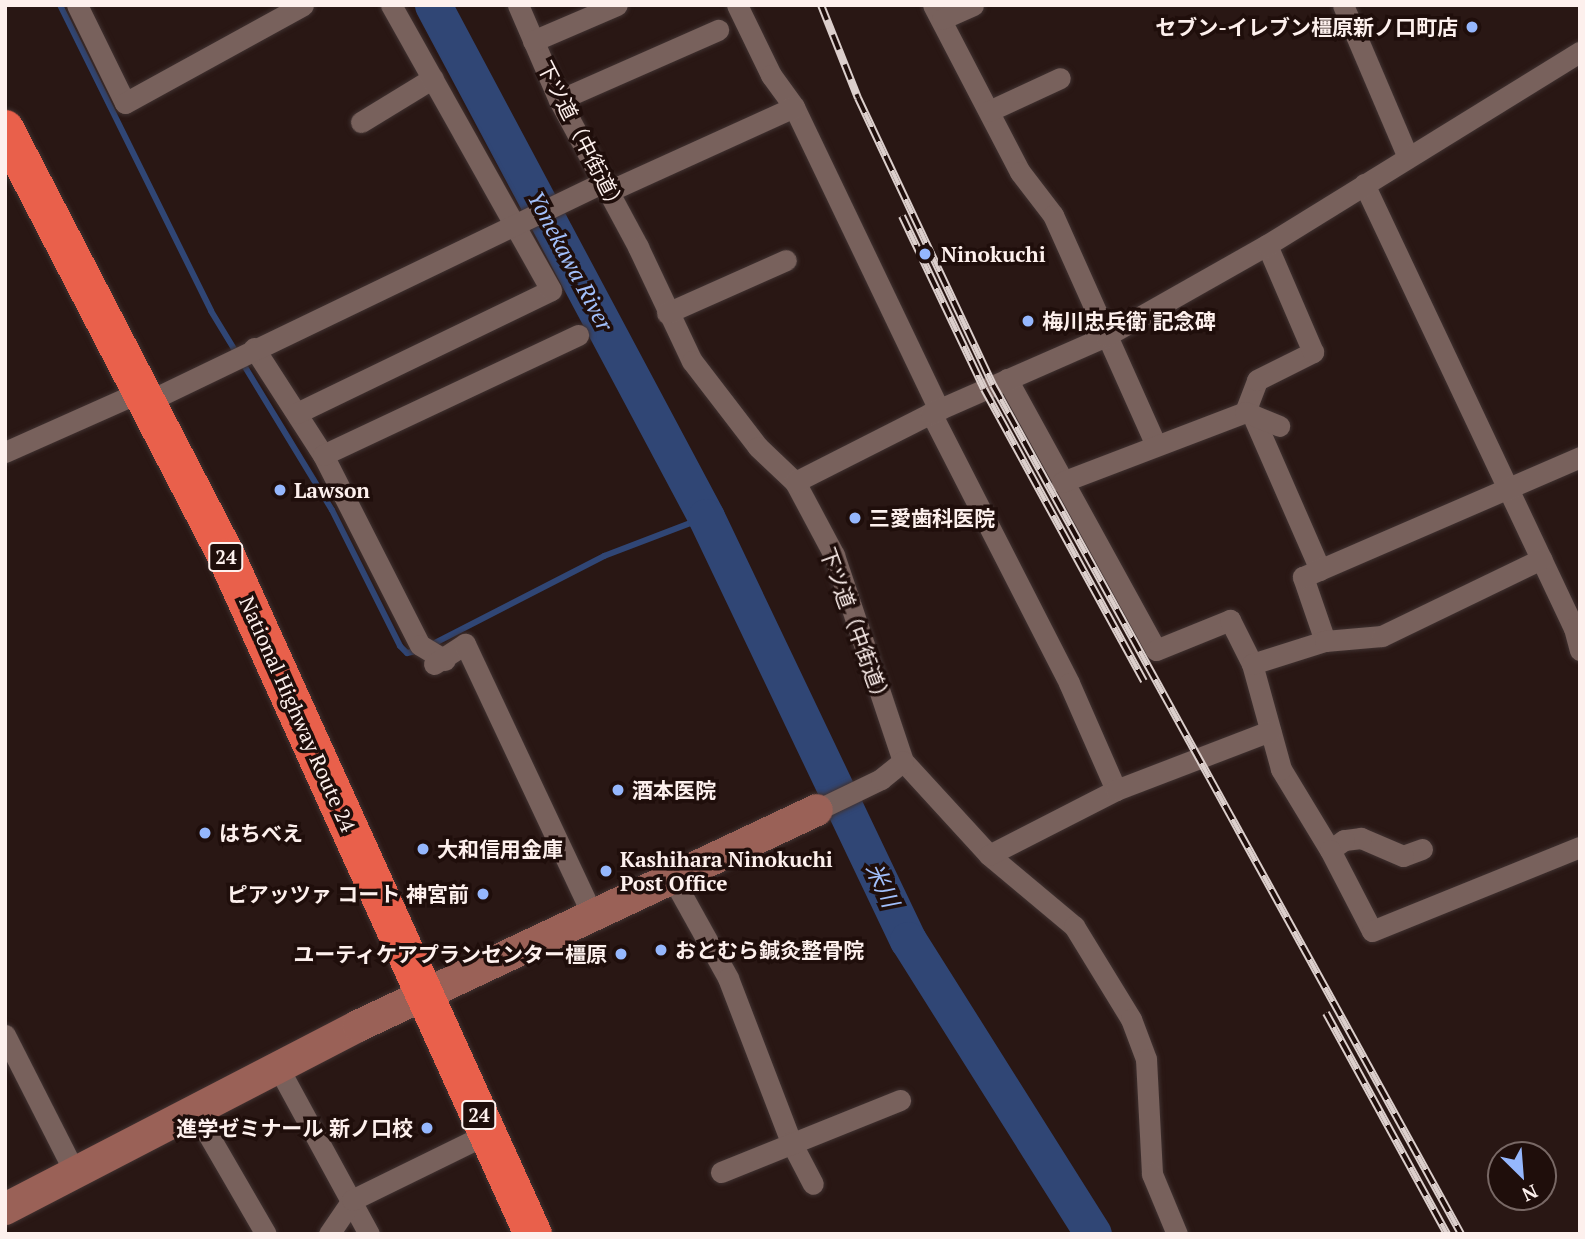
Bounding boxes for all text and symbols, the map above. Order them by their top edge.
place label: セブン-イレブン橿原新ノ口町店 [1155,14,1458,40]
marker: セブン-イレブン橿原新ノ口町店 [1464,19,1480,35]
street label: 下ツ道（中街道） [533,56,631,218]
water label: Yonekawa River [522,186,618,336]
place label: Ninokuchi [941,241,1046,267]
marker: Ninokuchi [915,244,935,264]
place label: 梅川忠兵衛 記念碑 [1042,308,1216,334]
marker: 梅川忠兵衛 記念碑 [1020,313,1036,329]
place label: Lawson [294,477,370,503]
marker: Lawson [272,482,288,498]
place label: 三愛歯科医院 [869,505,995,531]
marker: 三愛歯科医院 [847,510,863,526]
road number: 24 [207,542,245,572]
street label: 下ツ道（中街道） [815,544,897,710]
street label: National Highway Route 24 [235,592,361,836]
place label: 酒本医院 [632,777,716,803]
marker: 酒本医院 [610,782,626,798]
place label: はちべえ [219,820,303,846]
marker: はちべえ [197,825,213,841]
place label: 大和信用金庫 [437,836,563,862]
marker: 大和信用金庫 [415,841,431,857]
place label: Kashihara Ninokuchi Post Office [620,846,833,896]
water label: 米川 [860,858,904,912]
marker: Kashihara Ninokuchi Post Office [598,863,614,879]
place label: ピアッツァ コート 神宮前 [227,881,469,907]
marker: ピアッツァ コート 神宮前 [475,886,491,902]
place label: おとむら鍼灸整骨院 [675,937,864,963]
place label: ユーティケアプランセンター橿原 [292,941,607,967]
marker: おとむら鍼灸整骨院 [653,942,669,958]
marker: ユーティケアプランセンター橿原 [613,946,629,962]
road number: 24 [460,1100,498,1130]
place label: 進学ゼミナール 新ノ口校 [176,1115,413,1141]
marker: 進学ゼミナール 新ノ口校 [419,1120,435,1136]
north arrow [1487,1141,1557,1211]
text: N [1518,1179,1542,1208]

